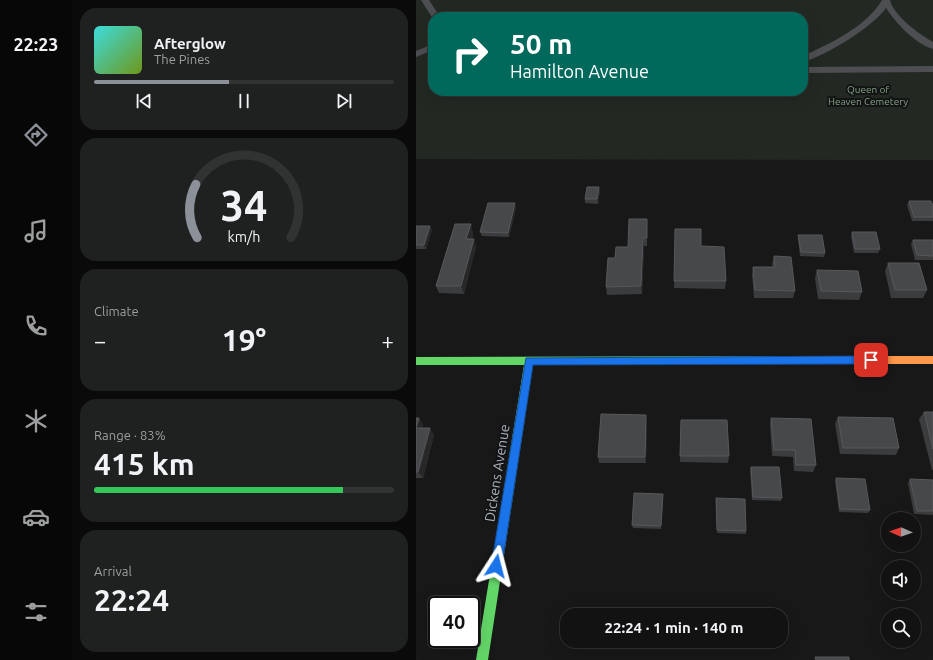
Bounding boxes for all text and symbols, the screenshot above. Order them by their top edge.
icon: right [444,28,496,80]
text: 50 m [510,28,572,59]
text: 22:23 [13,34,59,54]
text: Afterglow [154,35,226,52]
text: The Pines [154,52,210,66]
text: Hamilton Avenue [510,61,649,81]
park label: Queen of Heaven Cemetery [828,84,908,107]
icon: previous [133,90,155,112]
icon: pause [233,90,255,112]
icon: next [333,90,355,112]
icon: directions [22,121,50,149]
text: 34 [221,181,267,228]
icon: music [22,217,50,245]
text: km/h [228,228,260,244]
text: Climate [94,304,139,318]
icon: phone [22,312,50,340]
text: 19° [222,323,266,357]
text: − [94,328,106,353]
text: + [382,328,394,353]
pin [854,343,888,377]
icon: arrive [860,349,882,371]
icon: climate [22,407,50,435]
street label: Dickens Avenue [481,423,513,523]
text: Range · 83% [94,428,166,442]
text: 415 km [94,447,195,481]
icon: car [22,503,50,531]
north arrow [881,512,921,552]
map controls [881,512,921,648]
position arrow [475,545,517,587]
button: sound [881,560,921,600]
text: Arrival [94,564,132,578]
text: 22:24 [94,583,169,617]
speed limit sign: 40 [428,596,480,648]
icon: filters [22,598,50,626]
button: search [881,608,921,648]
text: 22:24 · 1 min · 140 m [605,619,743,636]

